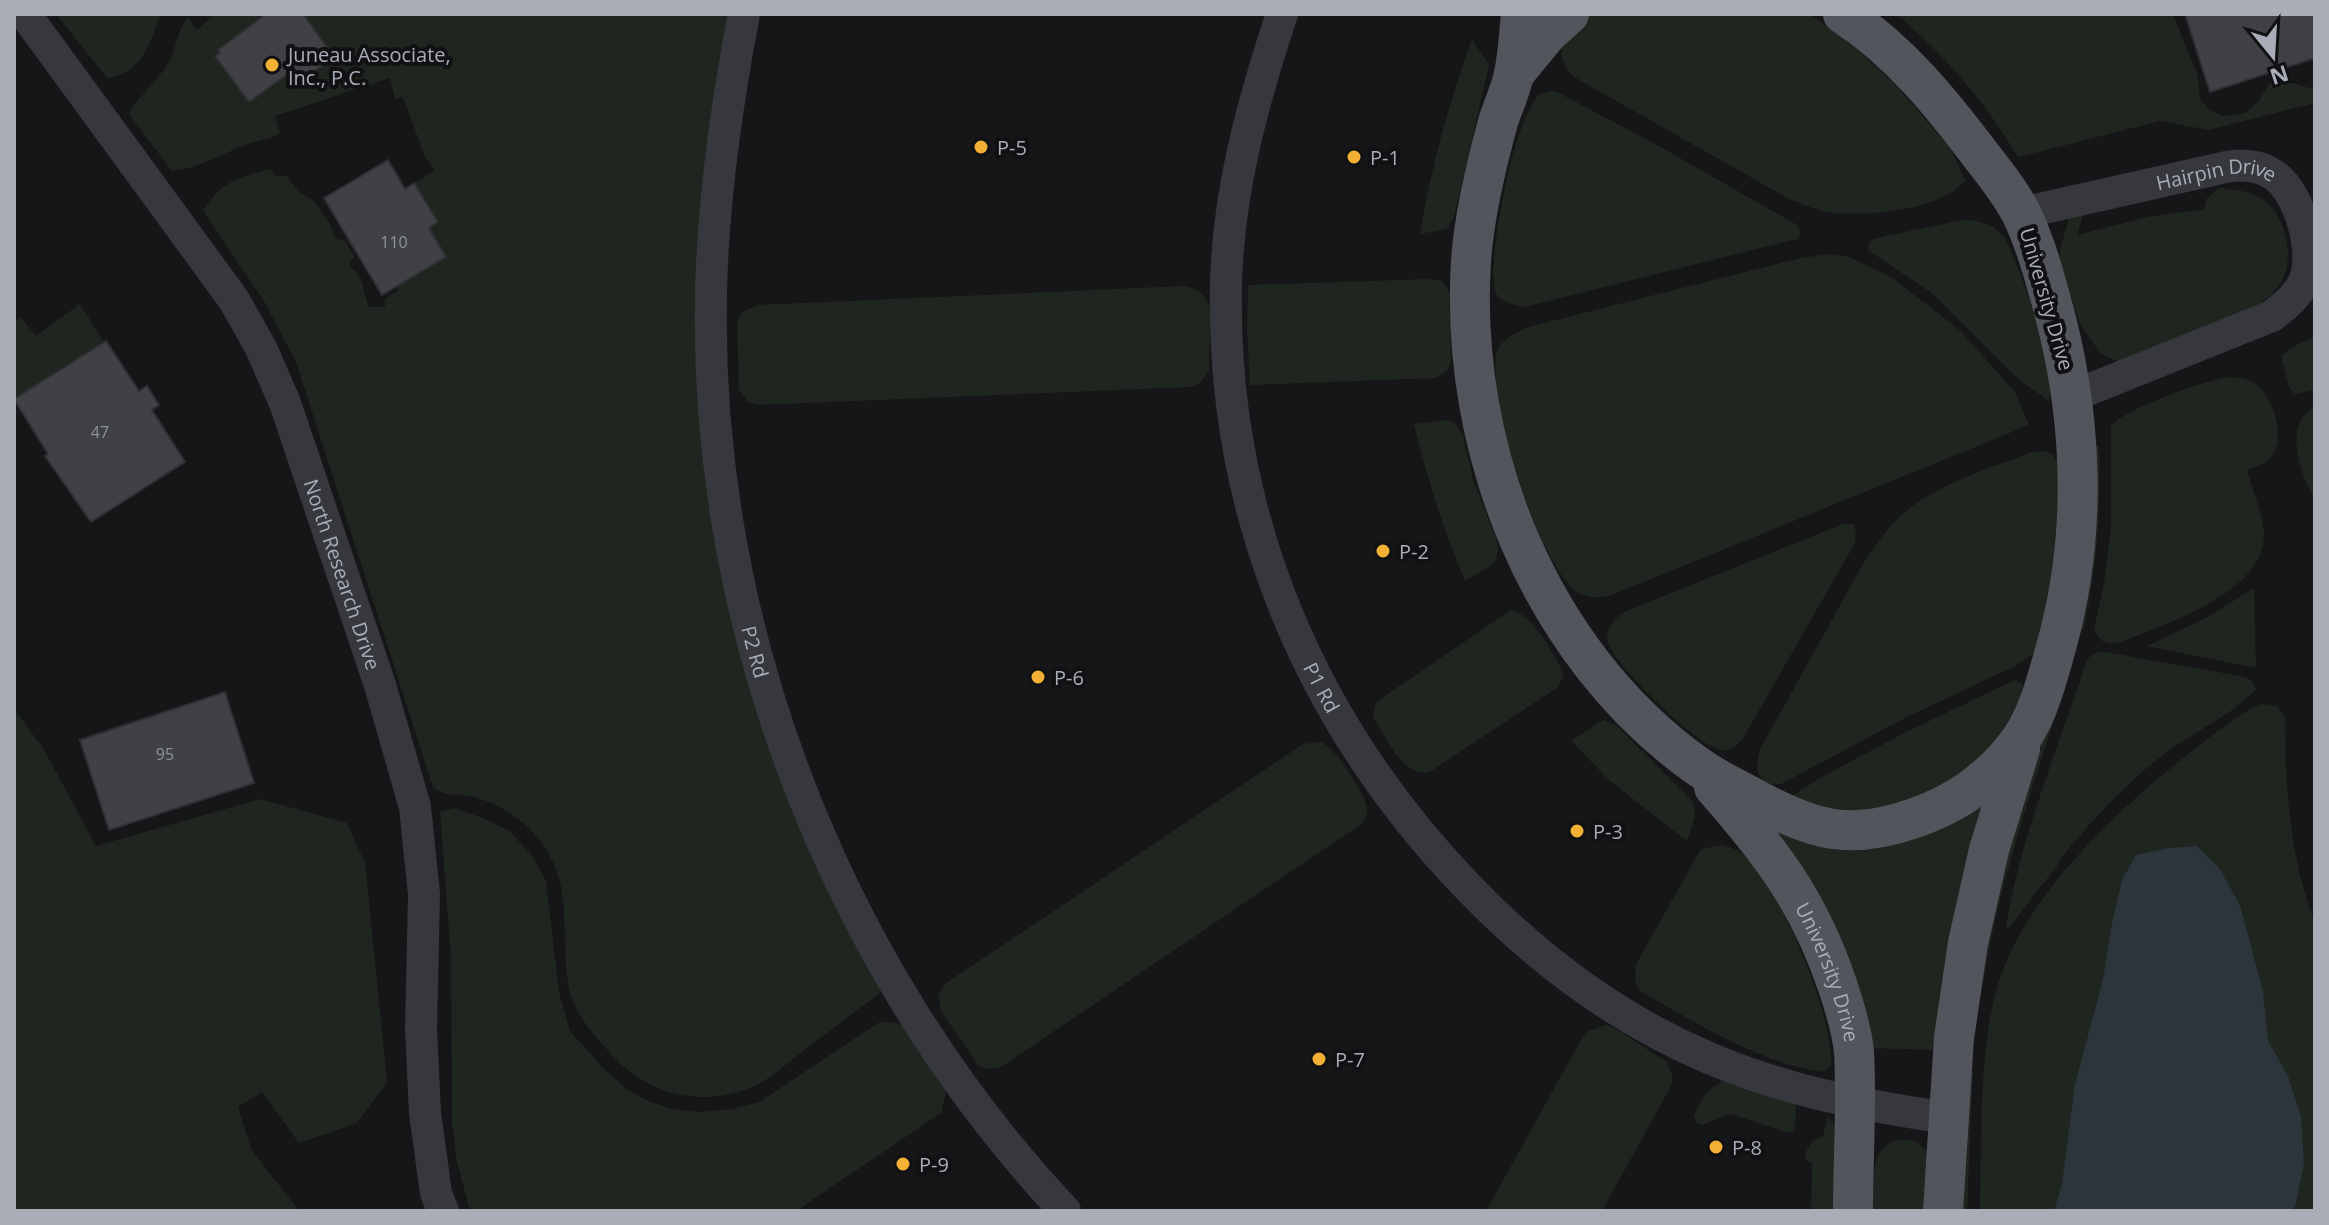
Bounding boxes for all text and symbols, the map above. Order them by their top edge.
north arrow [2233,16,2313,96]
place label: Juneau Associate, Inc., P.C. [286,41,451,91]
marker: Juneau Associate, Inc., P.C. [263,56,281,74]
text: N [2266,59,2293,93]
place label: P-5 [997,134,1027,161]
marker: P-5 [972,138,990,156]
place label: P-1 [1370,144,1400,171]
marker: P-1 [1345,148,1363,166]
street label: Hairpin Drive [2153,152,2282,196]
street label: University Drive [2014,225,2080,373]
house number: 110 [380,231,408,253]
house number: 47 [91,421,109,443]
street label: North Research Drive [298,475,387,673]
place label: P-2 [1399,538,1429,565]
marker: P-2 [1374,542,1392,560]
street label: P2 Rd [736,623,776,681]
street label: P1 Rd [1298,658,1347,717]
place label: P-6 [1054,664,1084,691]
marker: P-6 [1029,668,1047,686]
house number: 95 [156,743,174,765]
place label: P-3 [1593,818,1623,845]
marker: P-3 [1568,822,1586,840]
street label: University Drive [1790,897,1866,1044]
place label: P-7 [1335,1046,1365,1073]
marker: P-7 [1310,1050,1328,1068]
place label: P-8 [1732,1134,1762,1161]
marker: P-8 [1707,1138,1725,1156]
place label: P-9 [919,1151,949,1178]
marker: P-9 [894,1155,912,1173]

